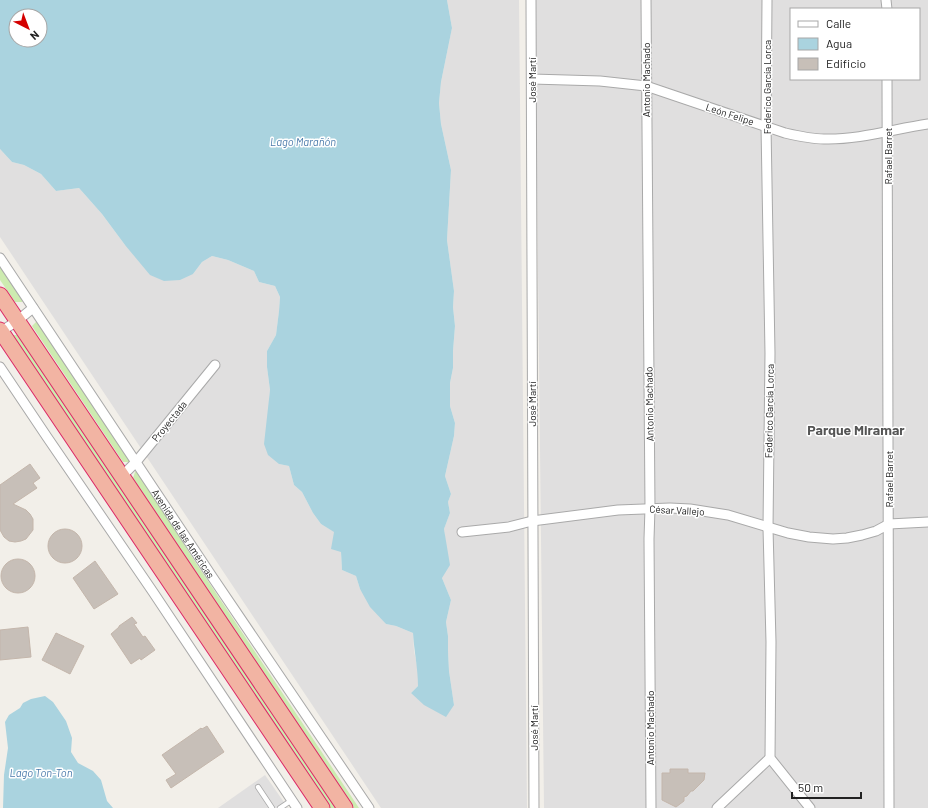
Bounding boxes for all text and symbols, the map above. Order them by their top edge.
north arrow [8,8,48,48]
legend [790,8,920,80]
text: Calle [826,16,851,30]
text: N [28,29,42,43]
text: Agua [826,36,852,50]
street label: Federico García Lorca [761,40,773,134]
street label: Antonio Machado [640,43,652,117]
text: Edificio [826,56,866,70]
street label: José Martí [526,57,538,103]
street label: León Felipe [704,101,756,127]
street label: Rafael Barret [882,127,894,184]
water label: Lago Marañón [270,135,336,148]
street label: Federico García Lorca [762,364,776,458]
street label: Antonio Machado [642,367,656,441]
street label: José Martí [526,381,538,427]
street label: Proyectada [149,398,189,444]
district label: Parque Miramar [807,421,905,438]
street label: Rafael Barret [883,450,895,507]
street label: Avenida de las Américas [150,487,217,580]
street label: César Vallejo [649,503,705,517]
street label: Antonio Machado [644,691,656,765]
street label: José Martí [528,705,540,751]
water label: Lago Ton-Ton [10,766,73,779]
scale bar [792,774,861,800]
text: 50 m [798,780,823,794]

